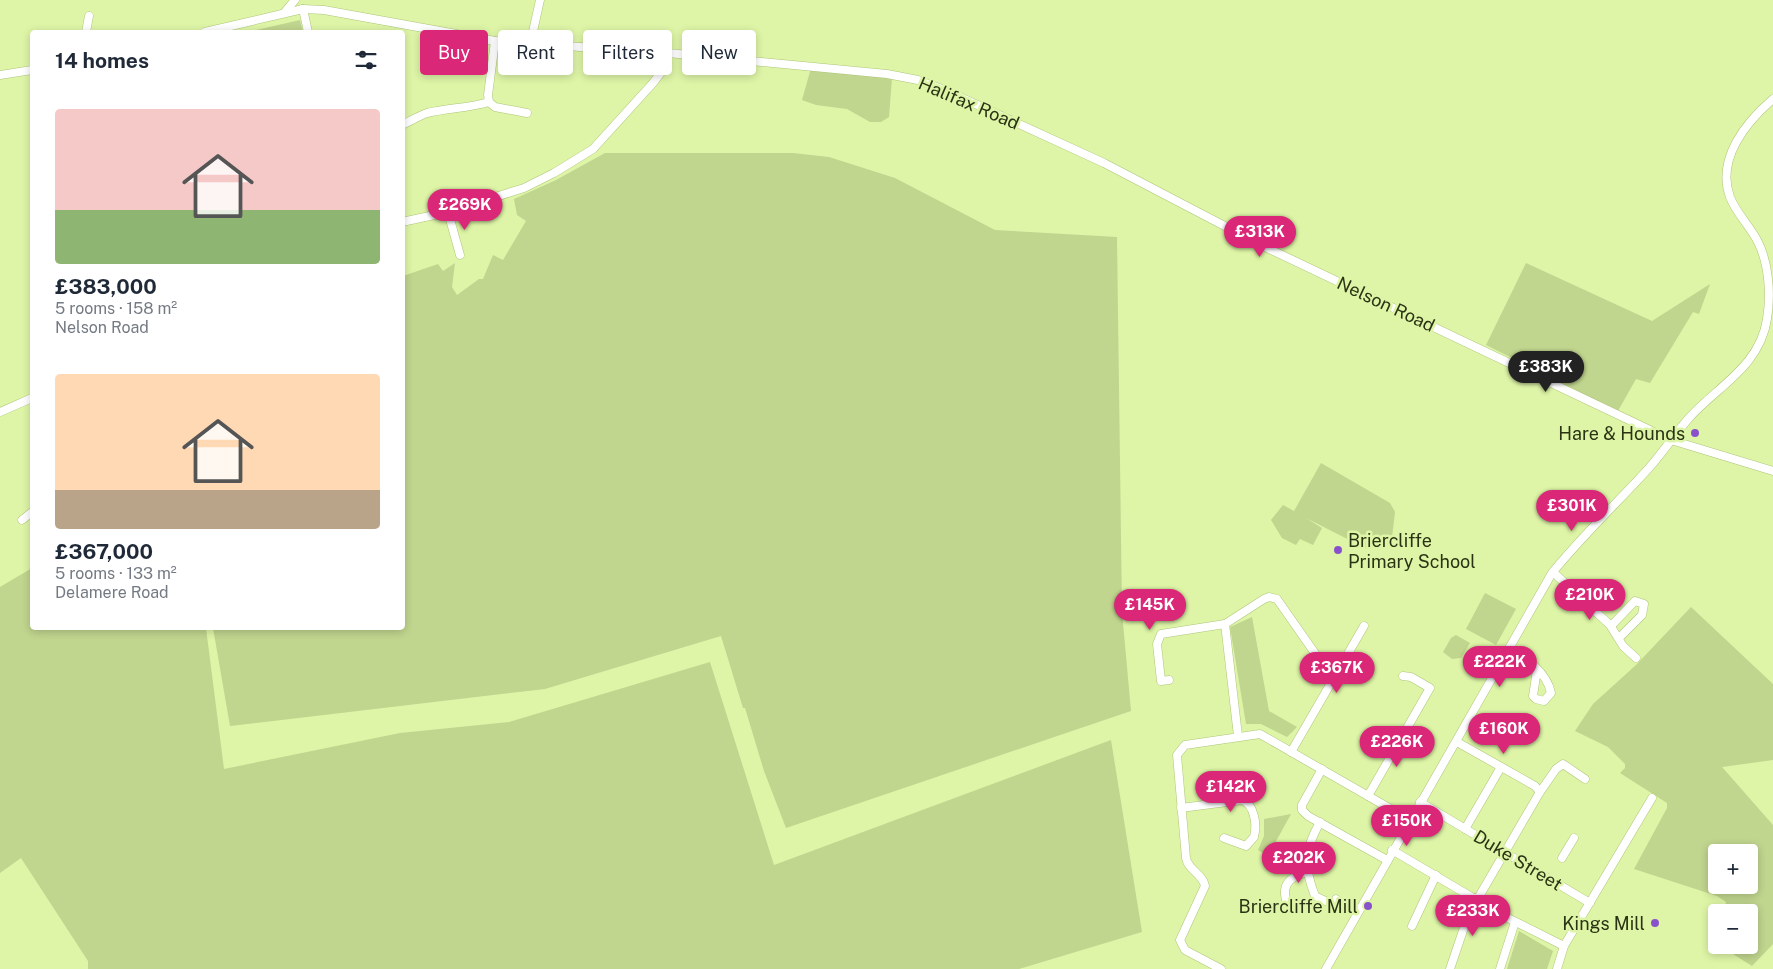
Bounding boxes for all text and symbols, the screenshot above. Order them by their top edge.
chip: Buy [420,30,488,75]
chip: Rent [498,30,573,75]
chip: Filters [583,30,672,75]
chip: New [682,30,756,75]
icon: filters [352,46,380,74]
text: 14 homes [55,48,149,73]
street label: Halifax Road [915,72,1023,134]
icon: home [173,141,263,231]
pin: £269K [430,188,500,231]
text: £269K [438,195,492,214]
pin: £313K [1225,216,1295,258]
text: £313K [1235,222,1285,241]
street label: Nelson Road [1334,272,1438,336]
text: £383,000 [55,274,157,299]
text: 5 rooms · 158 m² [55,299,177,318]
text: Nelson Road [55,318,149,337]
pin: £383K [1511,350,1581,393]
text: £383K [1519,357,1573,376]
icon: home [173,406,263,496]
place label: Hare & Hounds [1558,423,1685,444]
marker: Hare & Hounds [1689,427,1701,439]
pin: £301K [1537,490,1607,532]
text: £301K [1547,496,1597,515]
place label: Briercliffe Primary School [1348,530,1476,572]
text: £367,000 [55,539,153,564]
marker: Briercliffe Primary School [1332,544,1344,556]
text: 5 rooms · 133 m² [55,564,177,583]
pin: £210K [1555,578,1625,621]
text: Delamere Road [55,583,169,602]
text: £210K [1565,585,1615,604]
pin: £145K [1115,588,1185,631]
text: £145K [1125,595,1175,614]
pin: £222K [1465,646,1535,688]
pin: £367K [1302,652,1372,694]
text: £222K [1474,652,1526,671]
text: £367K [1311,658,1363,677]
pin: £160K [1469,712,1539,755]
text: £160K [1479,719,1529,738]
pin: £226K [1362,726,1432,768]
text: £226K [1371,732,1423,751]
pin: £142K [1196,770,1266,813]
text: £142K [1206,777,1256,796]
pin: £150K [1372,804,1442,847]
text: £150K [1382,811,1432,830]
street label: Duke Street [1470,825,1566,895]
pin: £202K [1264,842,1334,884]
map controls [1708,844,1758,954]
button: + [1708,844,1758,894]
text: £202K [1273,848,1325,867]
pin: £233K [1438,894,1508,937]
place label: Briercliffe Mill [1239,896,1358,917]
marker: Briercliffe Mill [1362,900,1374,912]
text: £233K [1446,901,1500,920]
button: − [1708,904,1758,954]
place label: Kings Mill [1562,913,1645,934]
marker: Kings Mill [1649,917,1661,929]

